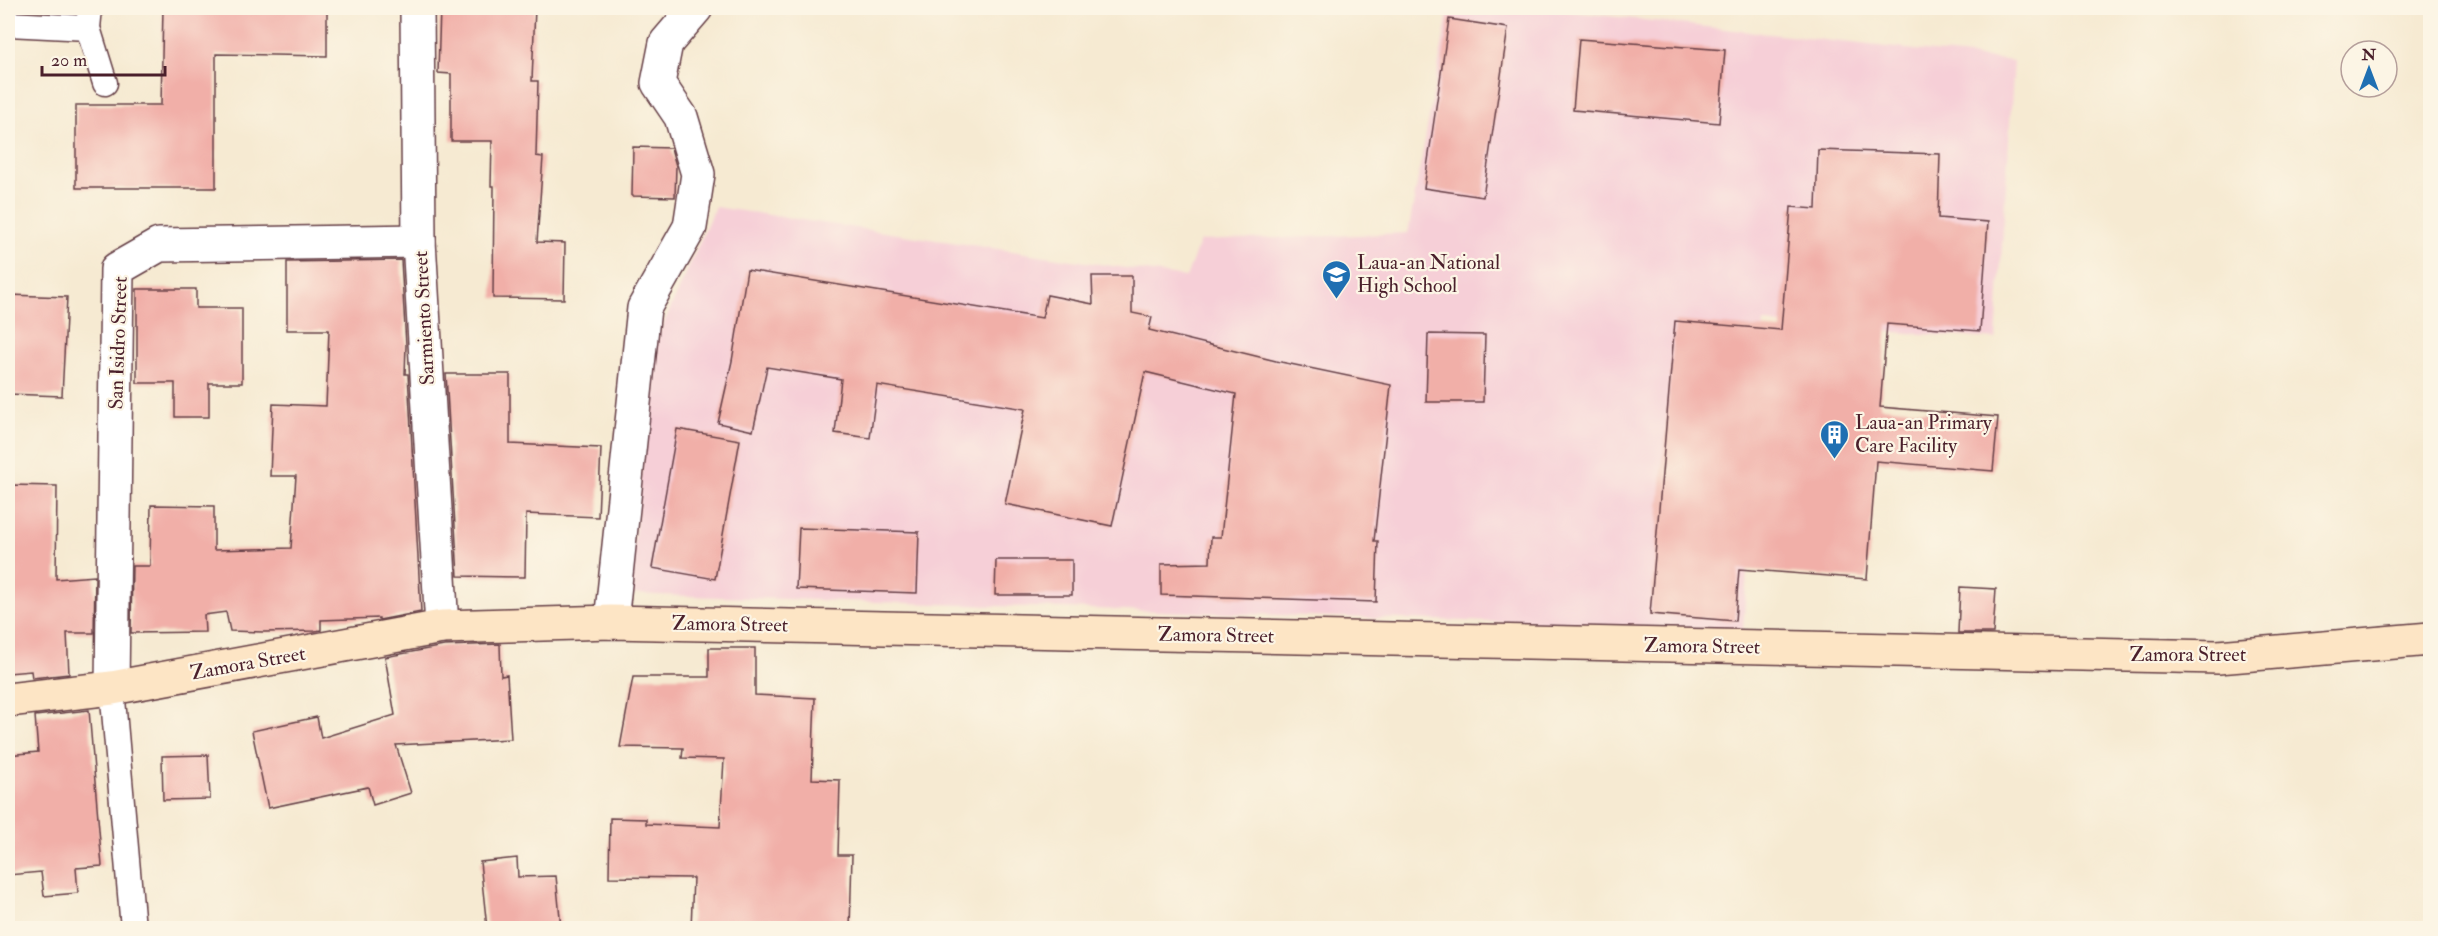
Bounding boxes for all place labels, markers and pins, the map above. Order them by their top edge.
place label: Laua-an National High School [1357,250,1500,298]
school or university icon: Laua-an National High School [1320,258,1352,300]
place label: Laua-an Primary Care Facility [1855,410,1993,458]
building icon: Laua-an Primary Care Facility [1818,418,1850,460]

